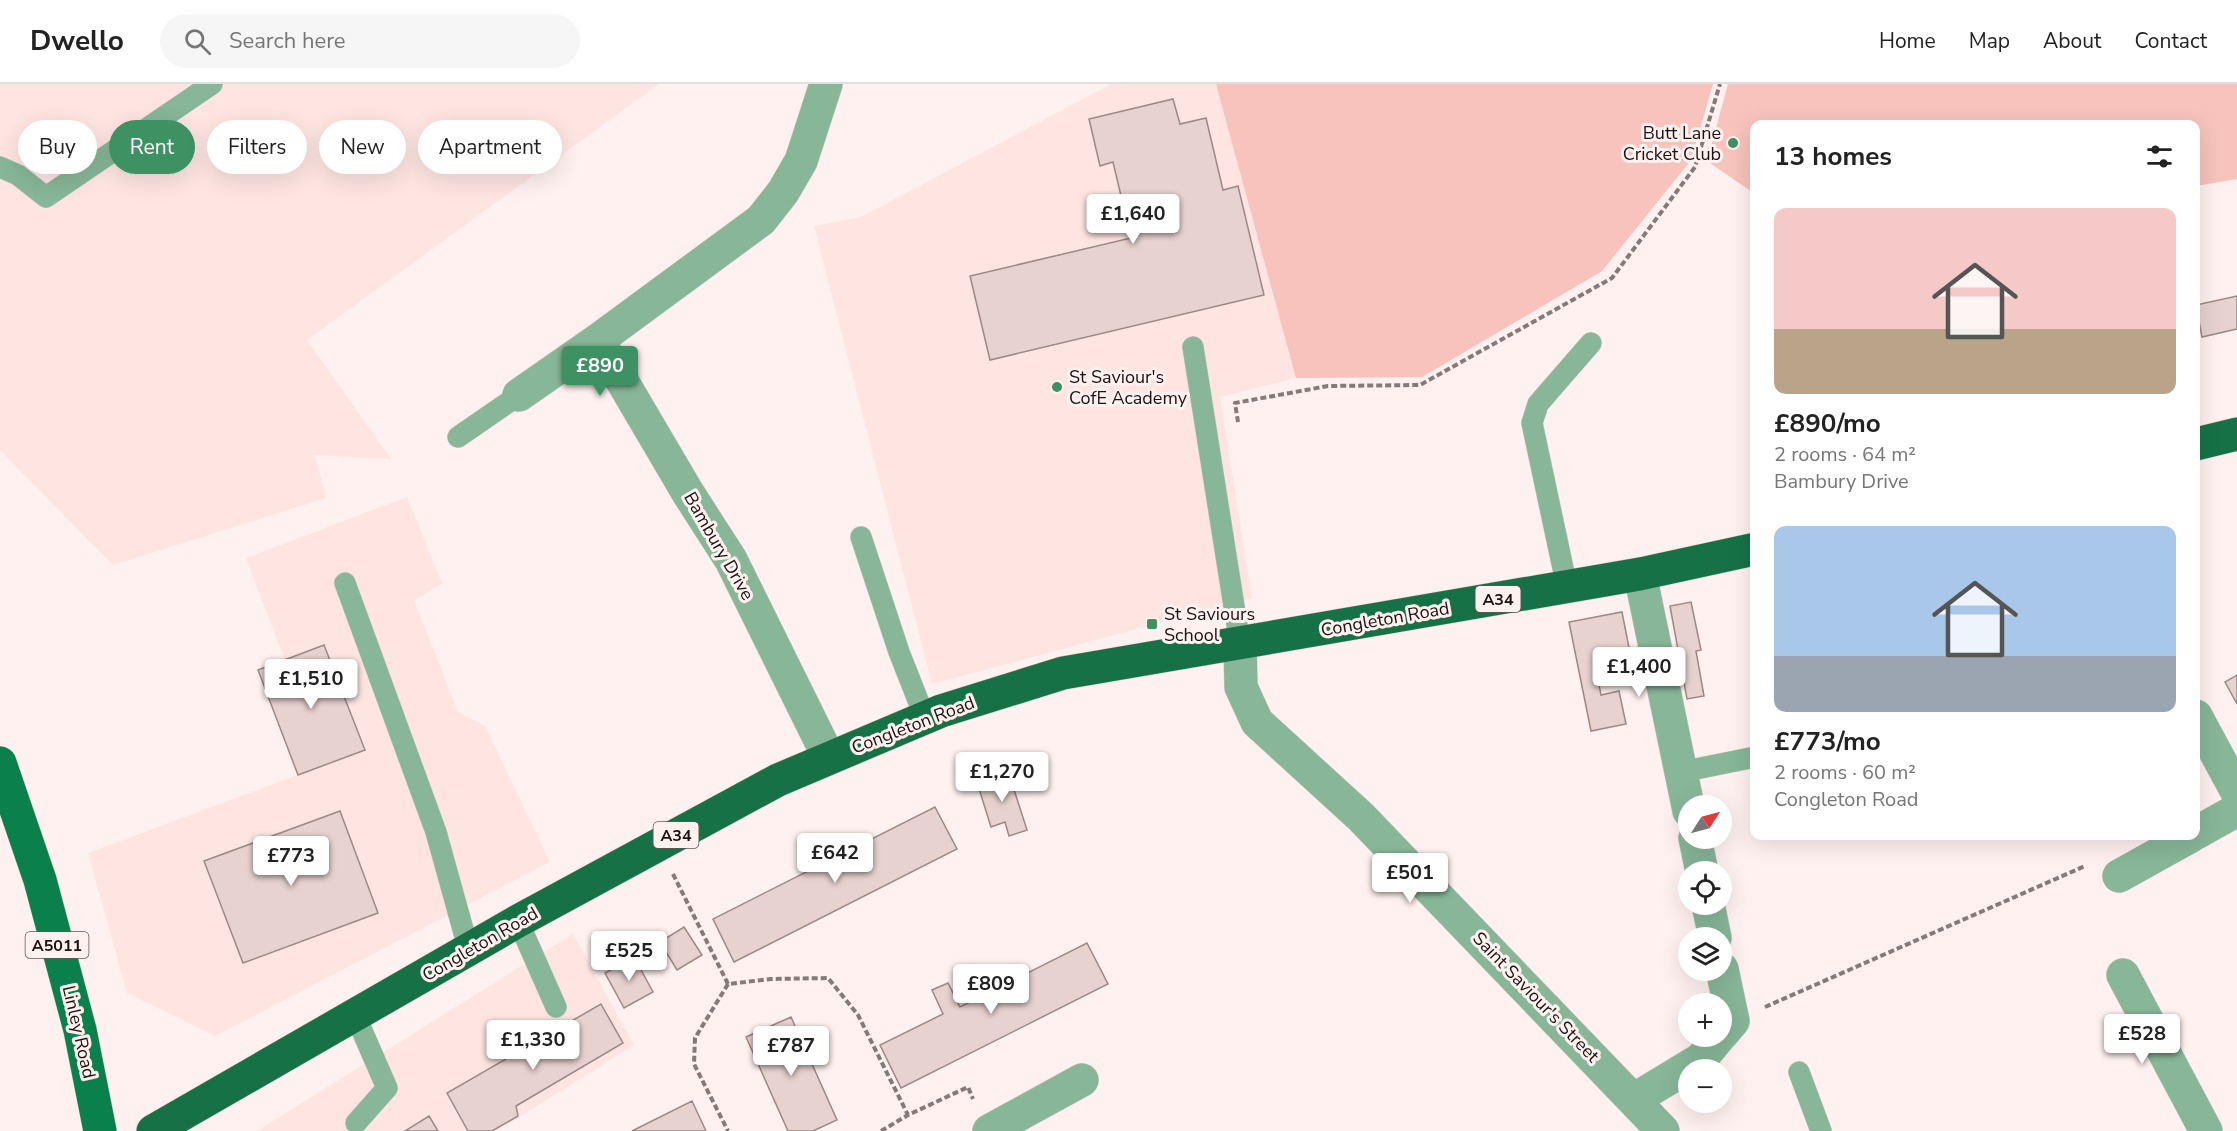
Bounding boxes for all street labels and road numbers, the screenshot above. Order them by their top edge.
street label: Bambury Drive [678,487,760,605]
road number: A34 [1476,586,1520,612]
street label: Congleton Road [1319,596,1451,642]
street label: Congleton Road [848,690,978,760]
road number: A34 [654,822,698,848]
street label: Congleton Road [418,901,542,987]
street label: Saint Saviour's Street [1467,927,1605,1068]
road number: A5011 [26,932,88,958]
street label: Linley Road [57,983,101,1081]

